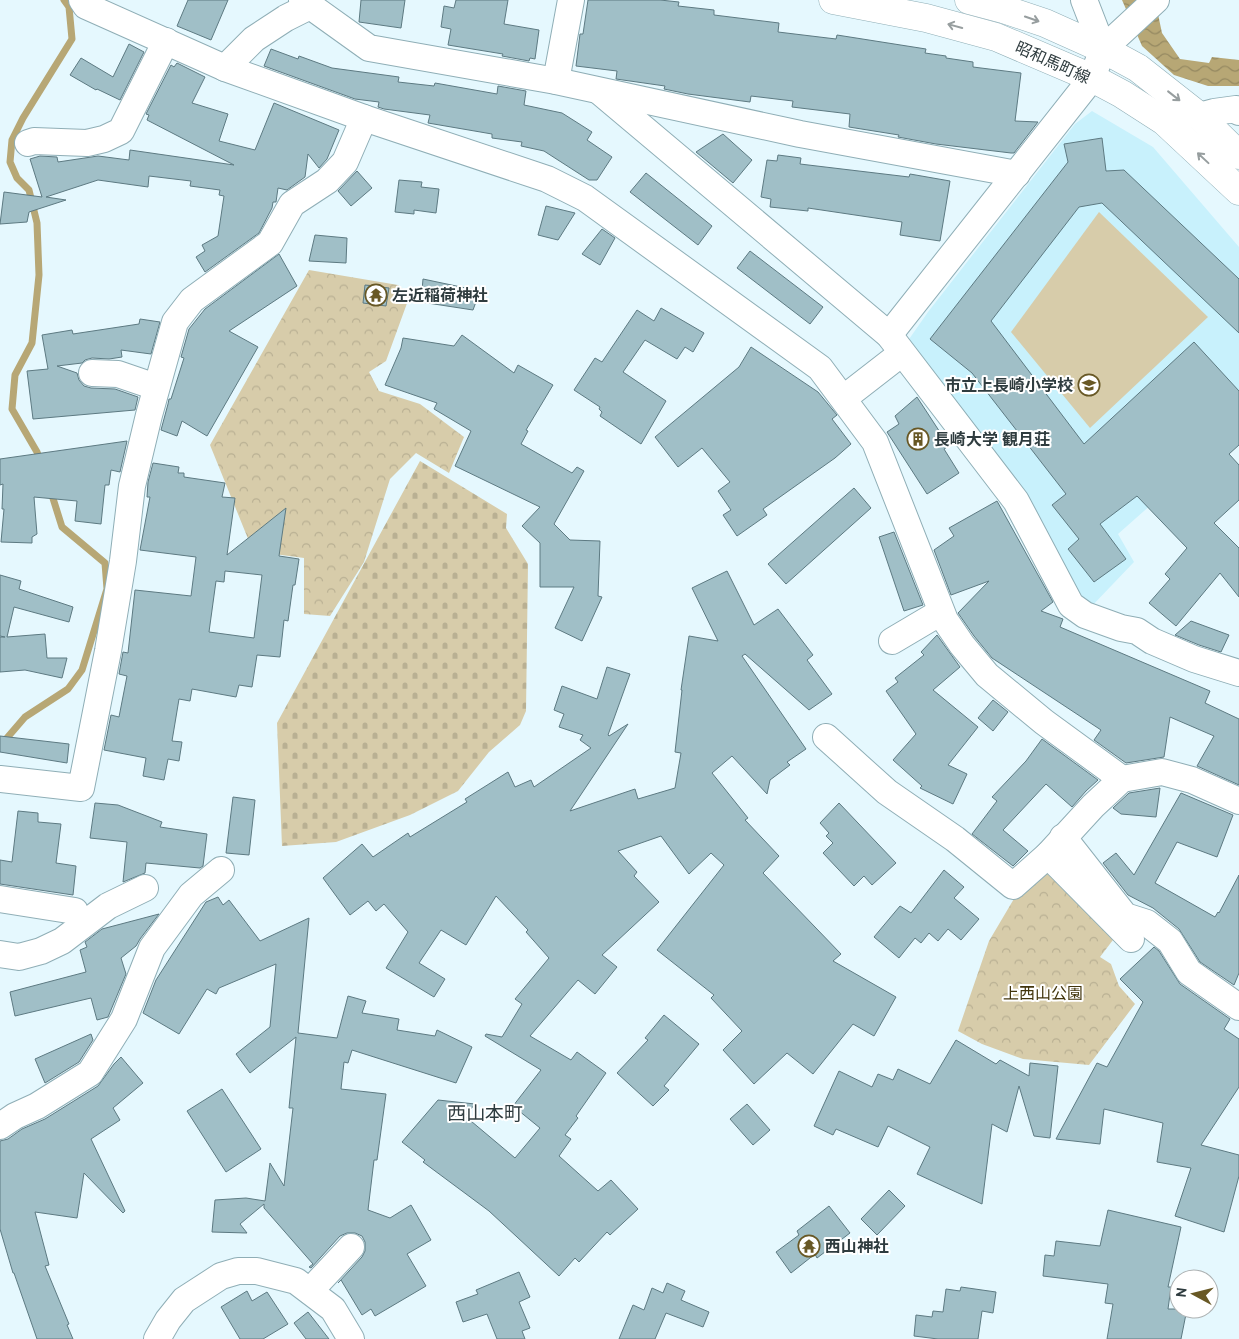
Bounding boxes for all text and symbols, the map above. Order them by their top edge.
one-way arrow [1024,15,1040,24]
one-way arrow [947,21,963,30]
street label: 昭和馬町線 [1012,38,1093,89]
one-way arrow [1167,91,1180,102]
one-way arrow [1197,152,1210,164]
temple icon: 左近稲荷神社 [364,283,388,307]
place label: 左近稲荷神社 [392,286,488,307]
school or university icon: 市立上長崎小学校 [1077,373,1101,397]
place label: 市立上長崎小学校 [945,377,1073,397]
building icon: 長崎大学 観月荘 [906,427,930,451]
place label: 長崎大学 観月荘 [934,431,1050,451]
park label: 上西山公園 [1003,985,1083,1005]
district label: 西山本町 [447,1103,523,1127]
temple icon: 西山神社 [797,1234,821,1258]
place label: 西山神社 [825,1237,889,1258]
north arrow [1169,1269,1219,1319]
text: N [1174,1287,1192,1299]

